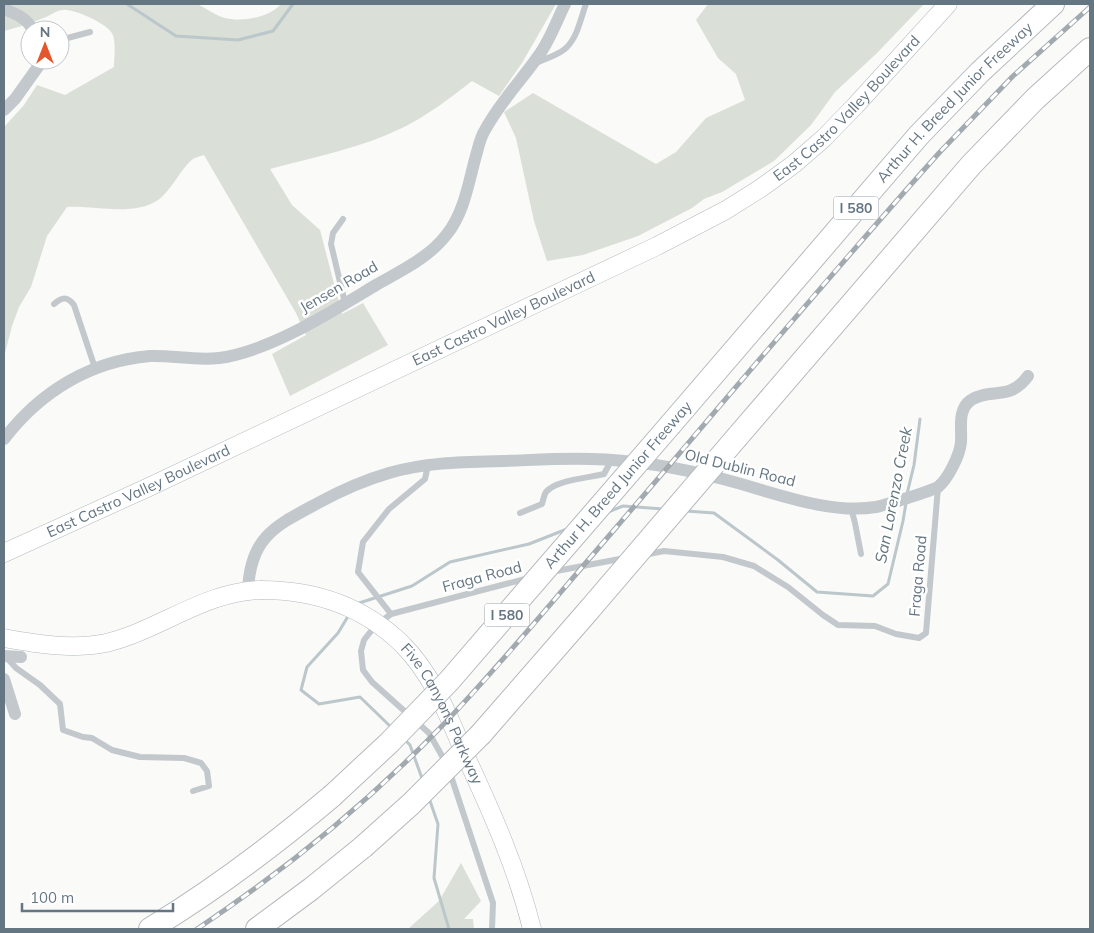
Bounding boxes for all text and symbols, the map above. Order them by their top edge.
street label: Arthur H. Breed Junior Freeway [872,18,1036,186]
north arrow [20,20,70,70]
text: N [40,23,50,41]
street label: East Castro Valley Boulevard [769,31,924,185]
road number: I 580 [834,197,878,220]
street label: Jensen Road [296,257,381,317]
street label: East Castro Valley Boulevard [409,267,598,370]
street label: Arthur H. Breed Junior Freeway [540,397,696,572]
water label: San Lorenzo Creek [870,424,916,565]
street label: East Castro Valley Boulevard [44,440,233,541]
street label: Old Dublin Road [683,445,798,490]
street label: Fraga Road [904,535,931,617]
street label: Fraga Road [440,557,524,596]
road number: I 580 [484,604,530,626]
street label: Five Canyons Parkway [397,639,487,787]
scale bar [22,880,174,912]
text: 100 m [30,888,74,907]

